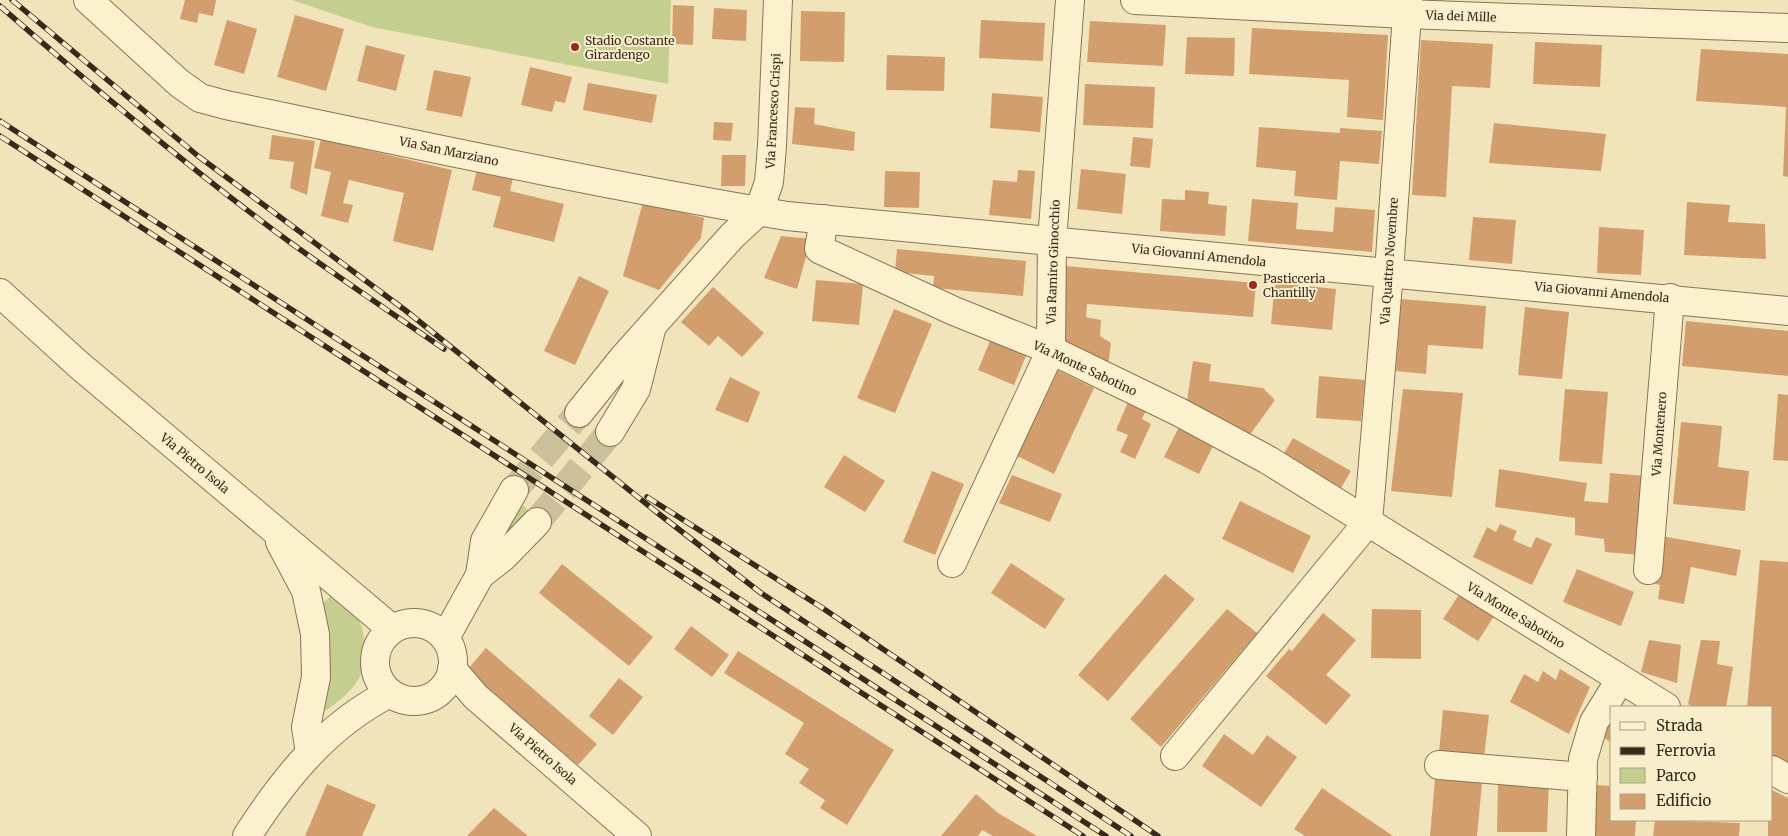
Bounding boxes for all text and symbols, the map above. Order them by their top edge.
street label: Via dei Mille [1424,7,1497,25]
place label: Stadio Costante Girardengo [585,33,674,62]
marker: Stadio Costante Girardengo [569,41,581,53]
street label: Via Francesco Crispi [762,53,784,170]
street label: Via San Marziano [397,133,500,169]
street label: Via Quattro Novembre [1377,197,1401,326]
street label: Via Ramiro Ginocchio [1043,199,1063,326]
street label: Via Giovanni Amendola [1130,240,1268,270]
place label: Pasticceria Chantilly [1263,271,1326,300]
marker: Pasticceria Chantilly [1247,279,1259,291]
street label: Via Giovanni Amendola [1533,279,1671,305]
street label: Via Monte Sabotino [1030,337,1139,399]
street label: Via Montenero [1648,391,1669,478]
street label: Via Pietro Isola [157,429,233,497]
street label: Via Monte Sabotino [1463,578,1568,651]
legend [1610,706,1773,821]
text: Strada [1656,716,1703,735]
street label: Via Pietro Isola [505,720,581,788]
text: Ferrovia [1656,741,1716,760]
text: Parco [1656,766,1696,785]
text: Edificio [1656,791,1712,810]

